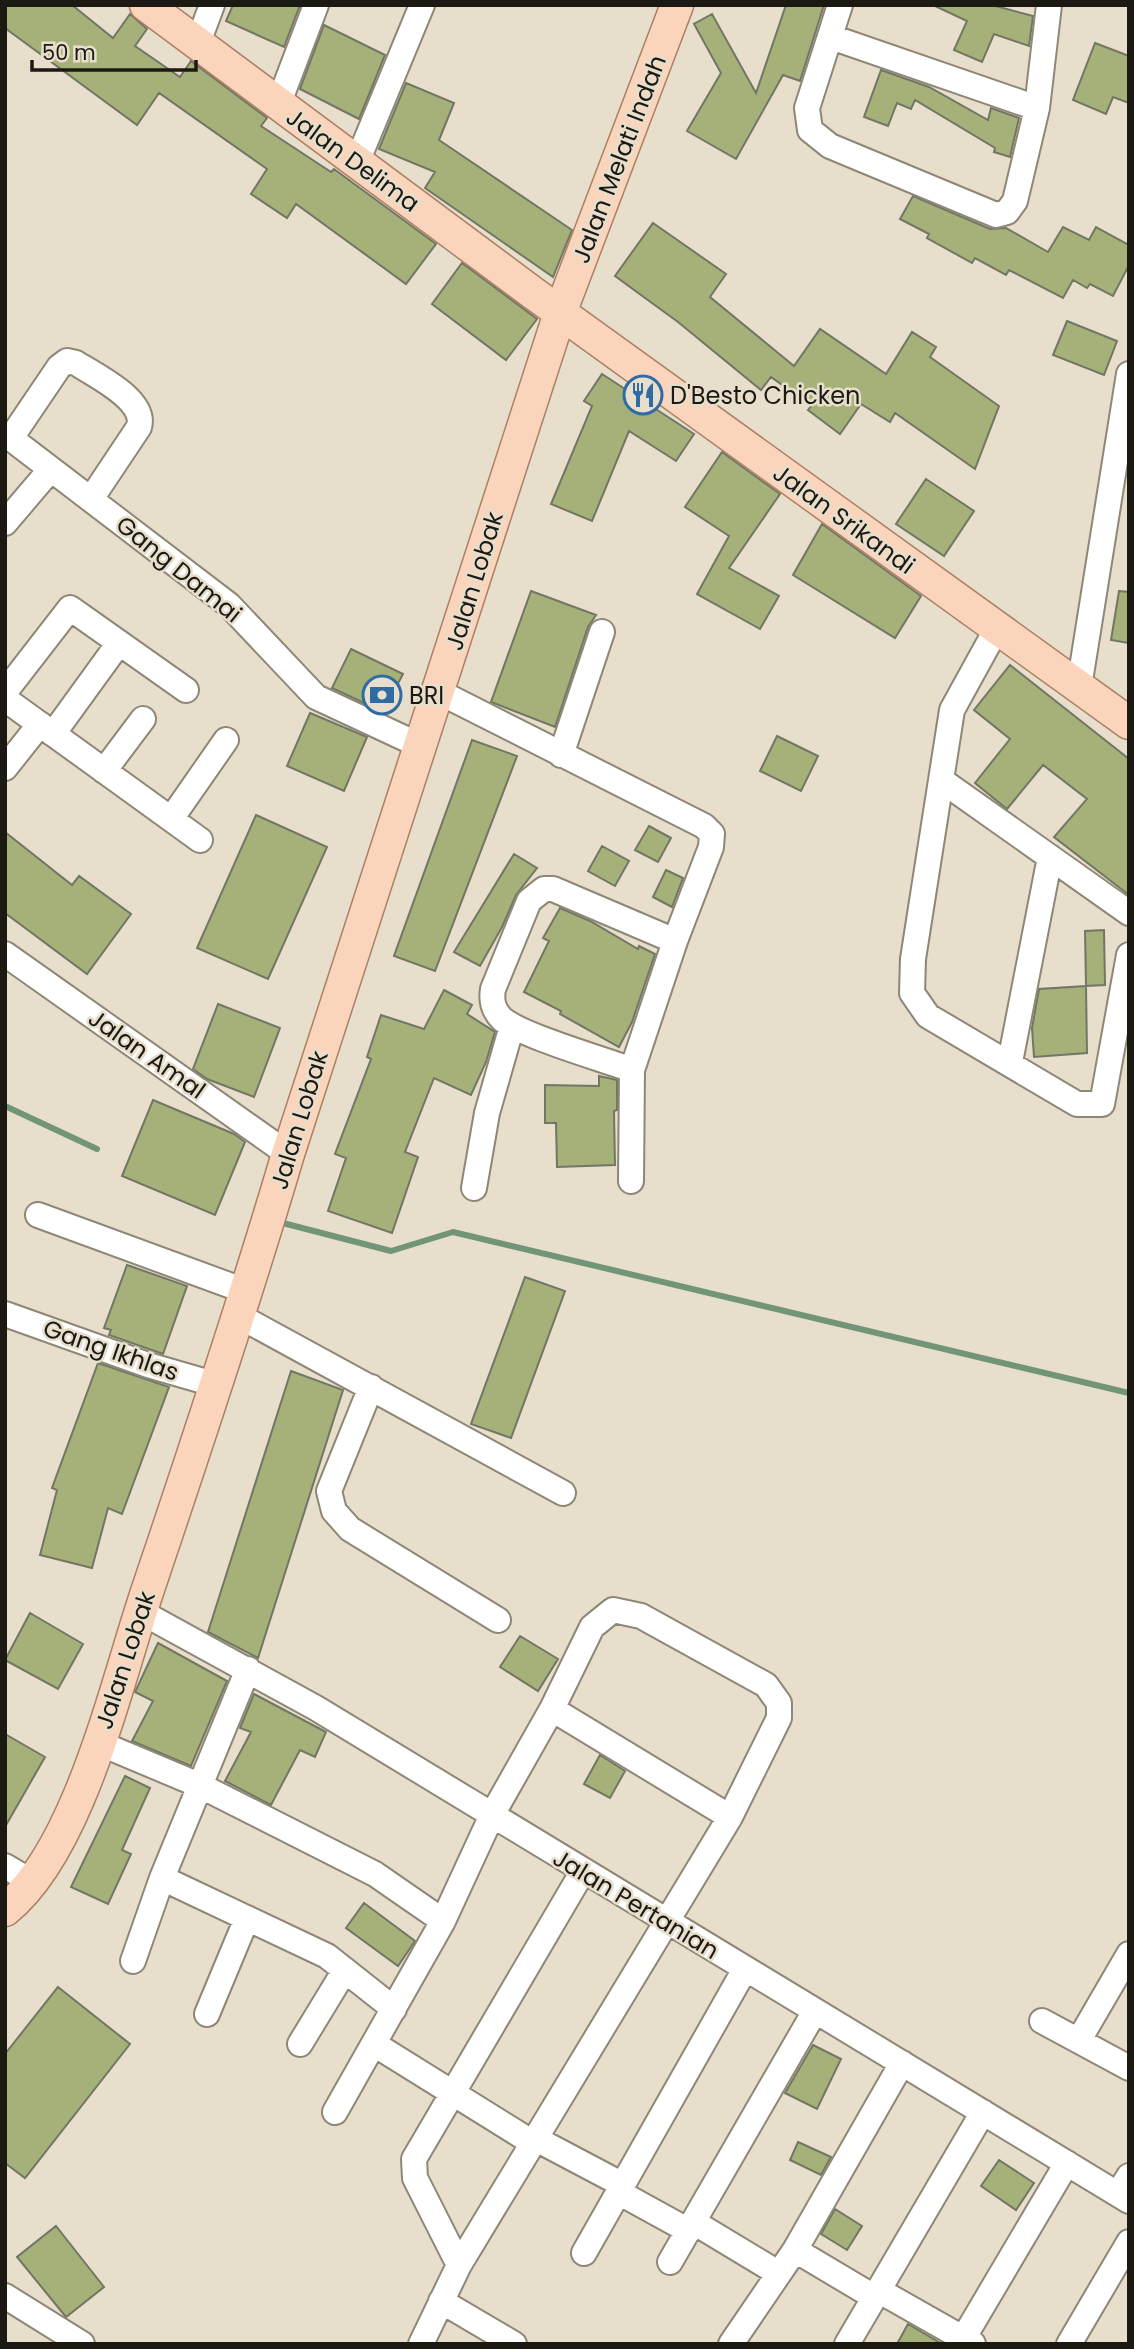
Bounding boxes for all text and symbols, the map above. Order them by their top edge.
scale bar [32,28,196,72]
text: 50 m [42,38,96,67]
street label: Jalan Melati Indah [564,50,674,268]
street label: Jalan Delima [280,100,426,220]
restaurant icon: D'Besto Chicken [622,374,664,416]
place label: D'Besto Chicken [670,379,860,412]
street label: Jalan Srikandi [766,456,922,582]
street label: Jalan Lobak [437,507,511,654]
street label: Gang Damai [109,508,249,630]
bank icon: BRI [361,674,403,716]
place label: BRI [409,679,444,712]
street label: Jalan Amal [82,1002,212,1106]
street label: Jalan Lobak [262,1046,336,1193]
street label: Gang Ikhlas [39,1311,183,1389]
street label: Jalan Lobak [87,1586,163,1733]
street label: Jalan Pertanian [547,1841,725,1967]

